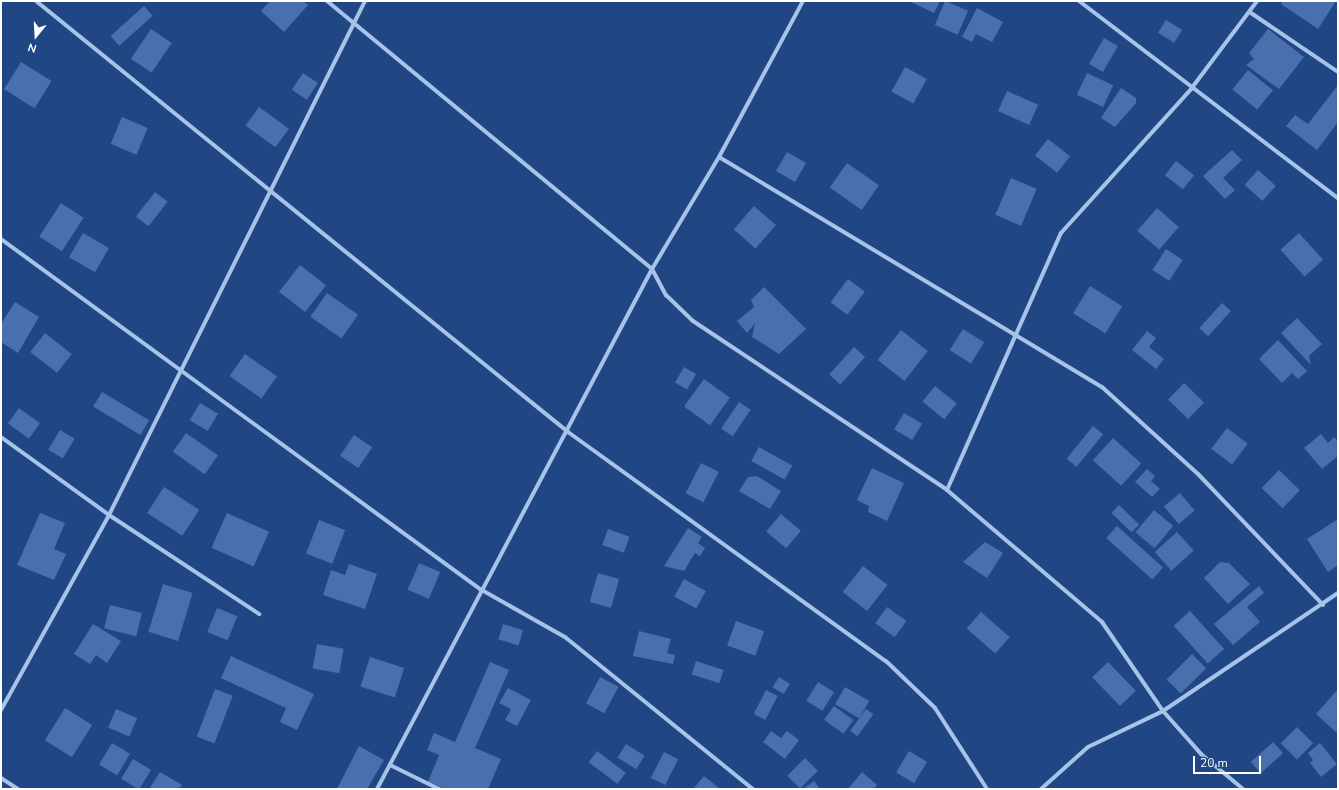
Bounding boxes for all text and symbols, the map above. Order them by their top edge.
north arrow [16,16,56,56]
text: N [26,39,38,56]
scale bar [1195,748,1263,774]
text: 20 m [1200,755,1228,771]

